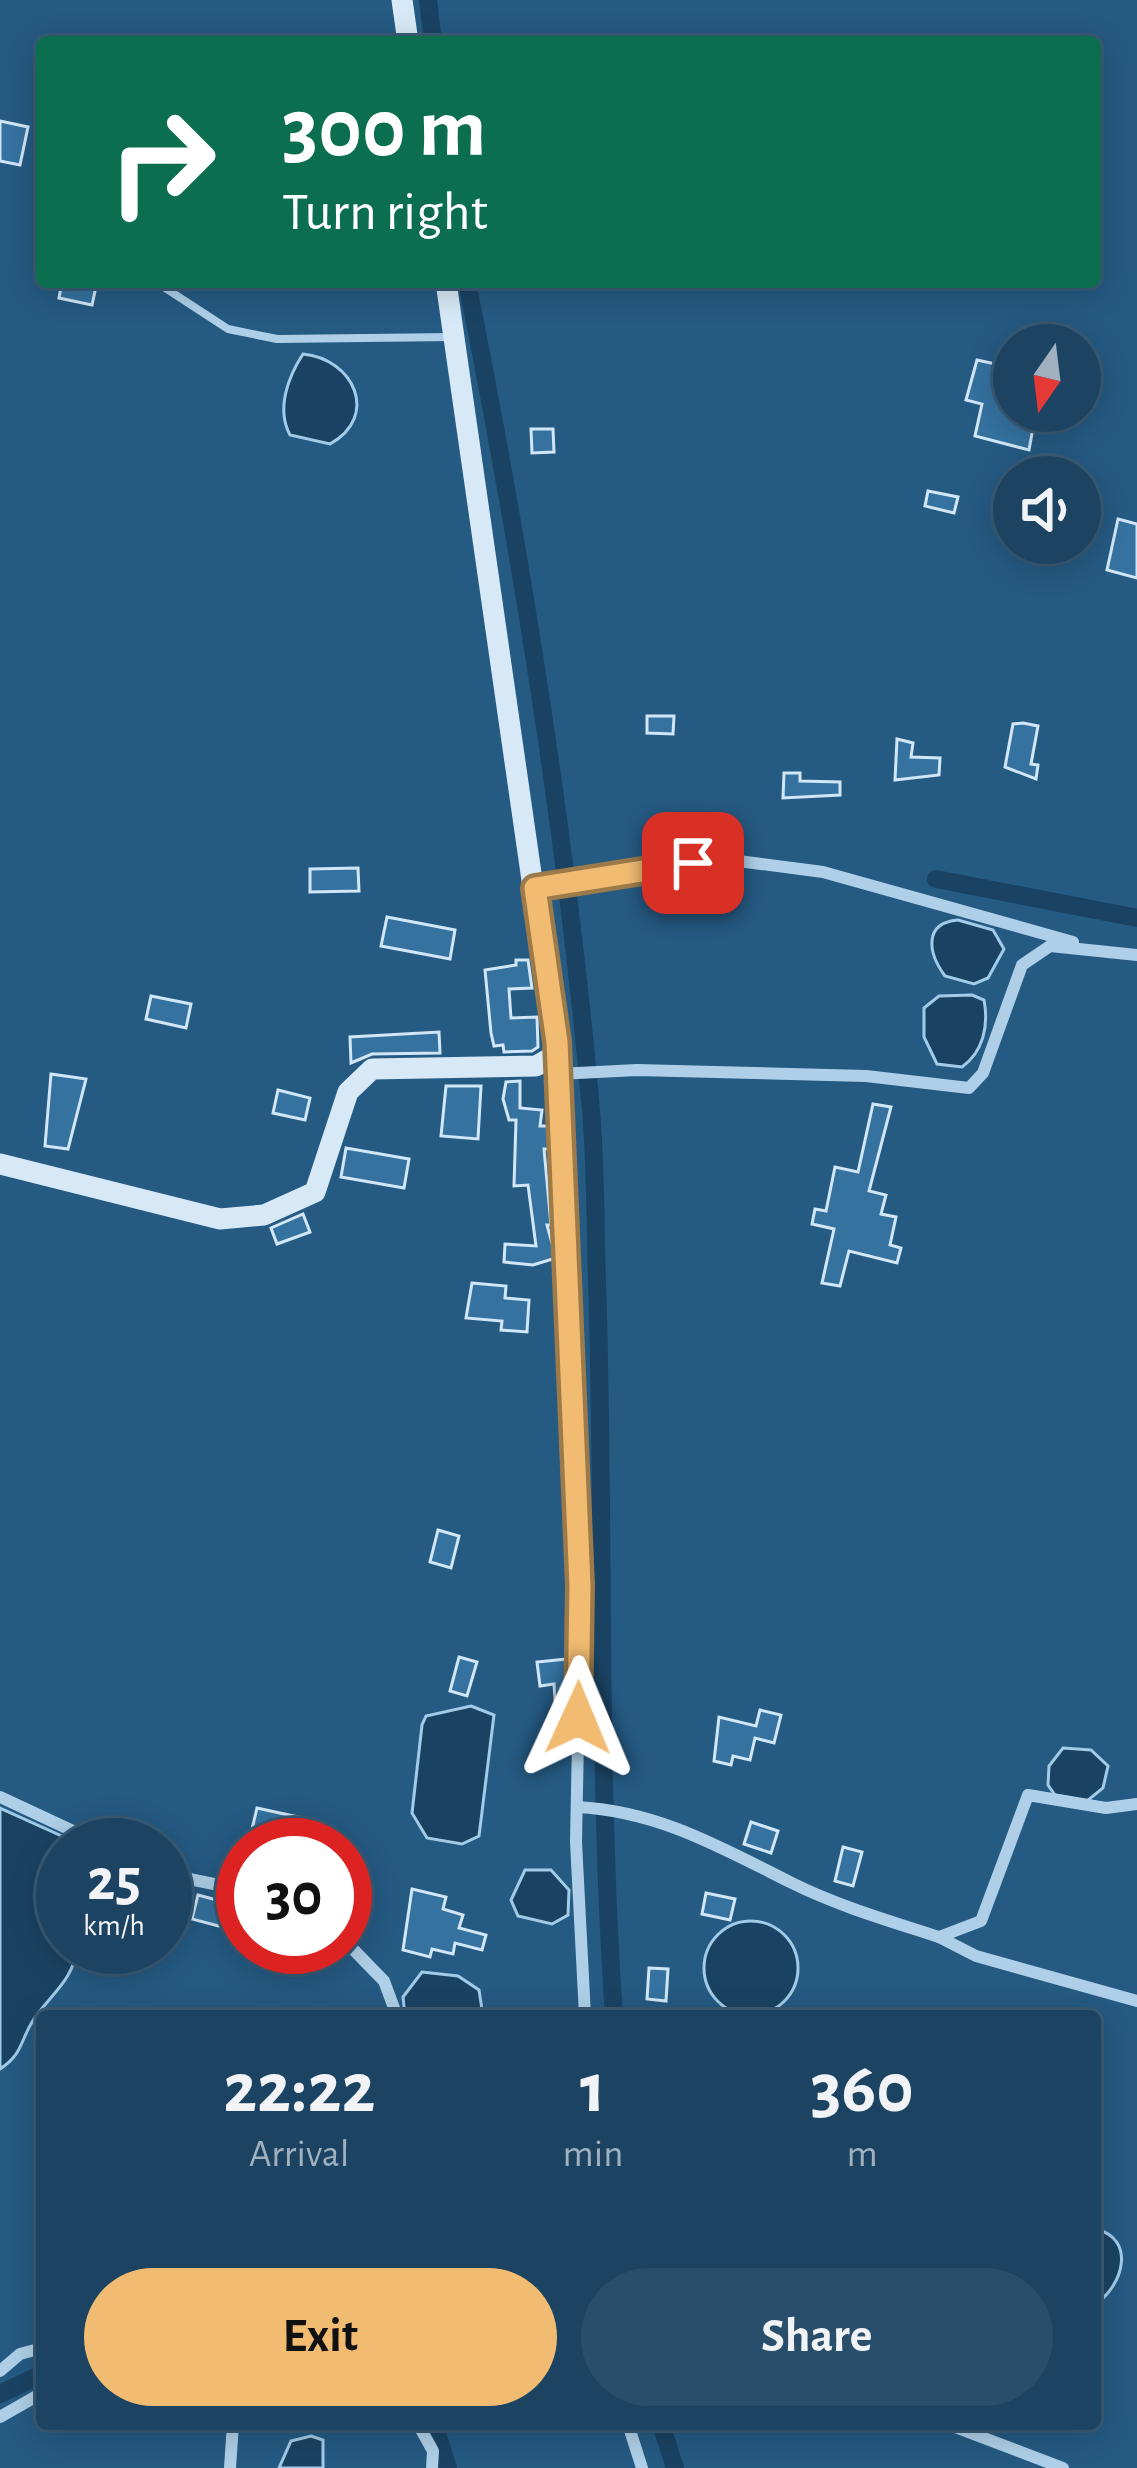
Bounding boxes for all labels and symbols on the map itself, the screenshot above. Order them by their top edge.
north arrow [993,324,1101,432]
pin [642,812,744,914]
position arrow [515,1655,641,1781]
speed limit sign: 30 [216,1818,372,1974]

